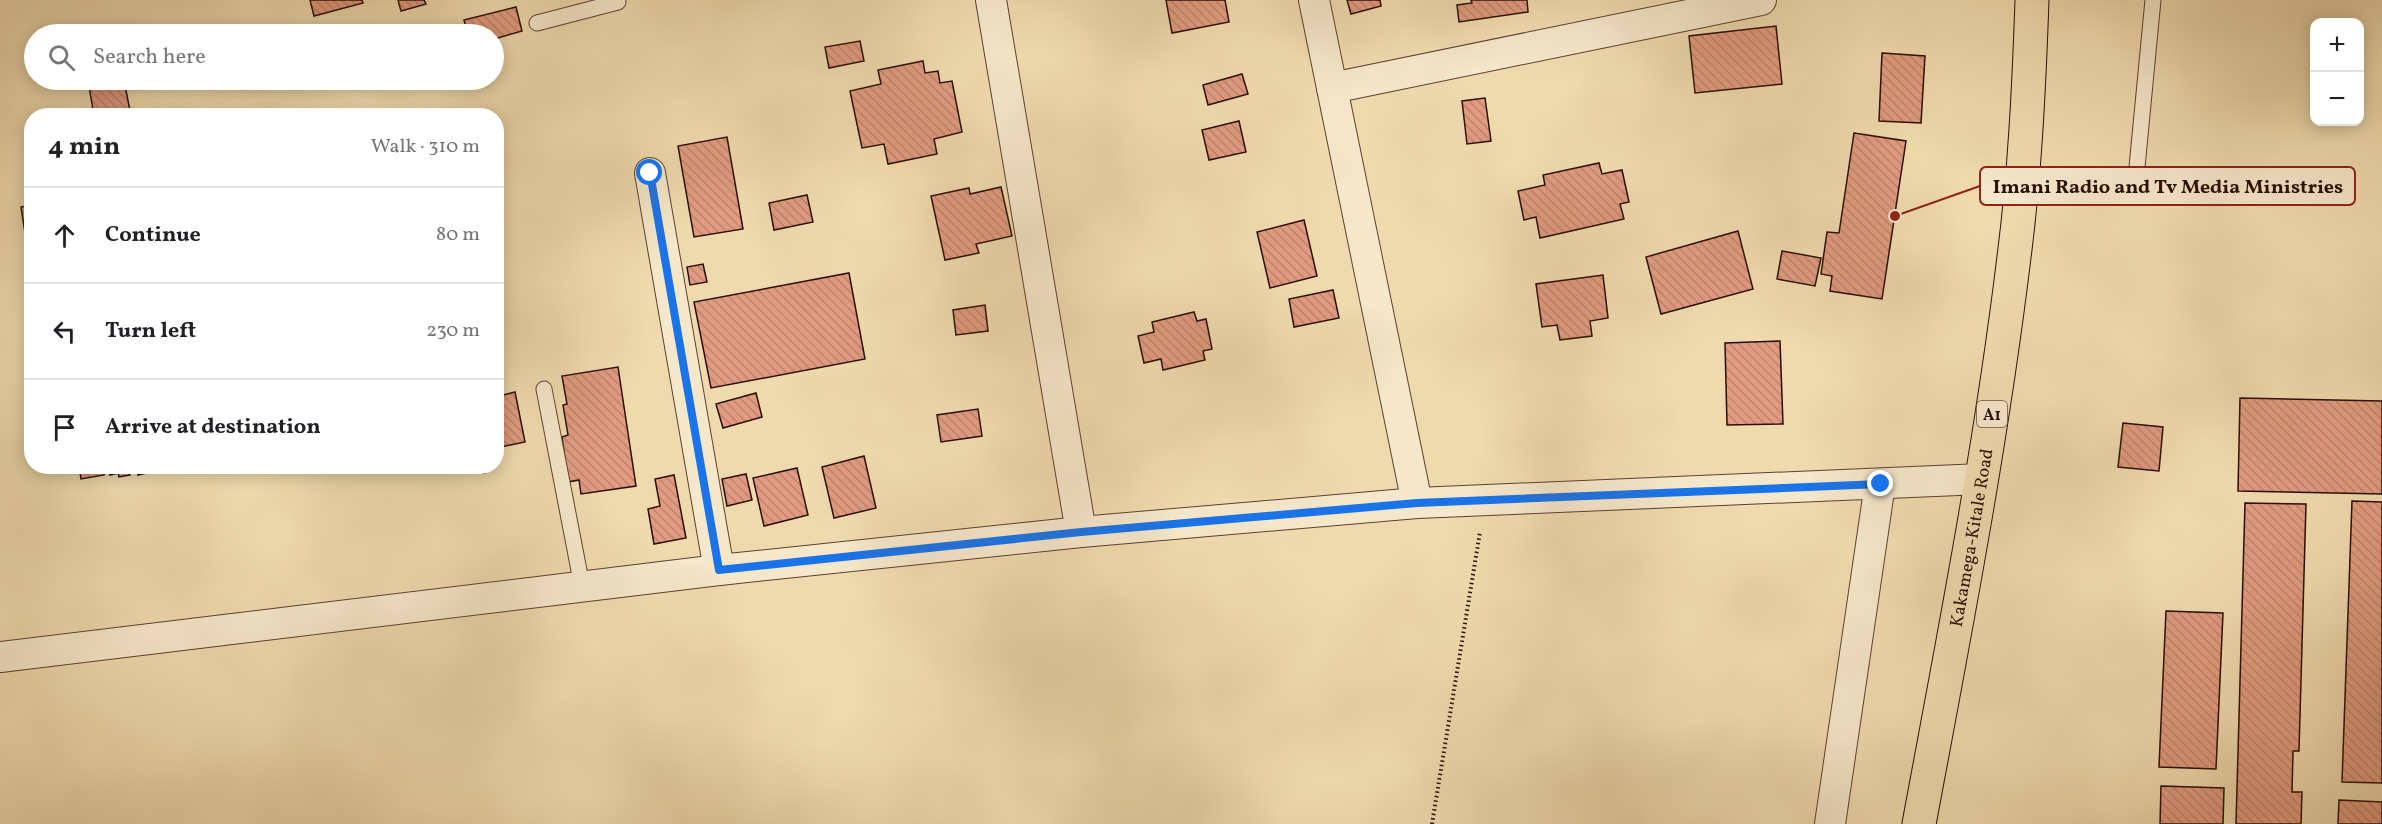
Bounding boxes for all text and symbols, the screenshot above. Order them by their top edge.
map controls [2310,18,2364,126]
button: + [2310,18,2364,72]
search box [24,24,504,90]
icon: search [45,41,78,74]
text: Search here [93,42,206,73]
button: − [2310,72,2364,126]
text: 4 min [48,129,120,165]
text: Walk · 310 m [371,133,480,161]
route start [636,159,662,185]
callout: Imani Radio and Tv Media Ministries [1980,167,2355,205]
text: Imani Radio and Tv Media Ministries [1993,174,2343,202]
icon: ahead [48,219,81,252]
text: Continue [105,220,201,251]
text: 80 m [436,221,480,249]
icon: left [48,315,81,348]
text: Turn left [105,316,196,347]
text: 230 m [426,317,480,345]
road number: A1 [1977,401,2007,427]
icon: arrive [48,411,81,444]
text: Arrive at destination [105,412,321,443]
street label: Kakamega-Kitale Road [1945,447,2000,629]
route end [1867,470,1893,496]

